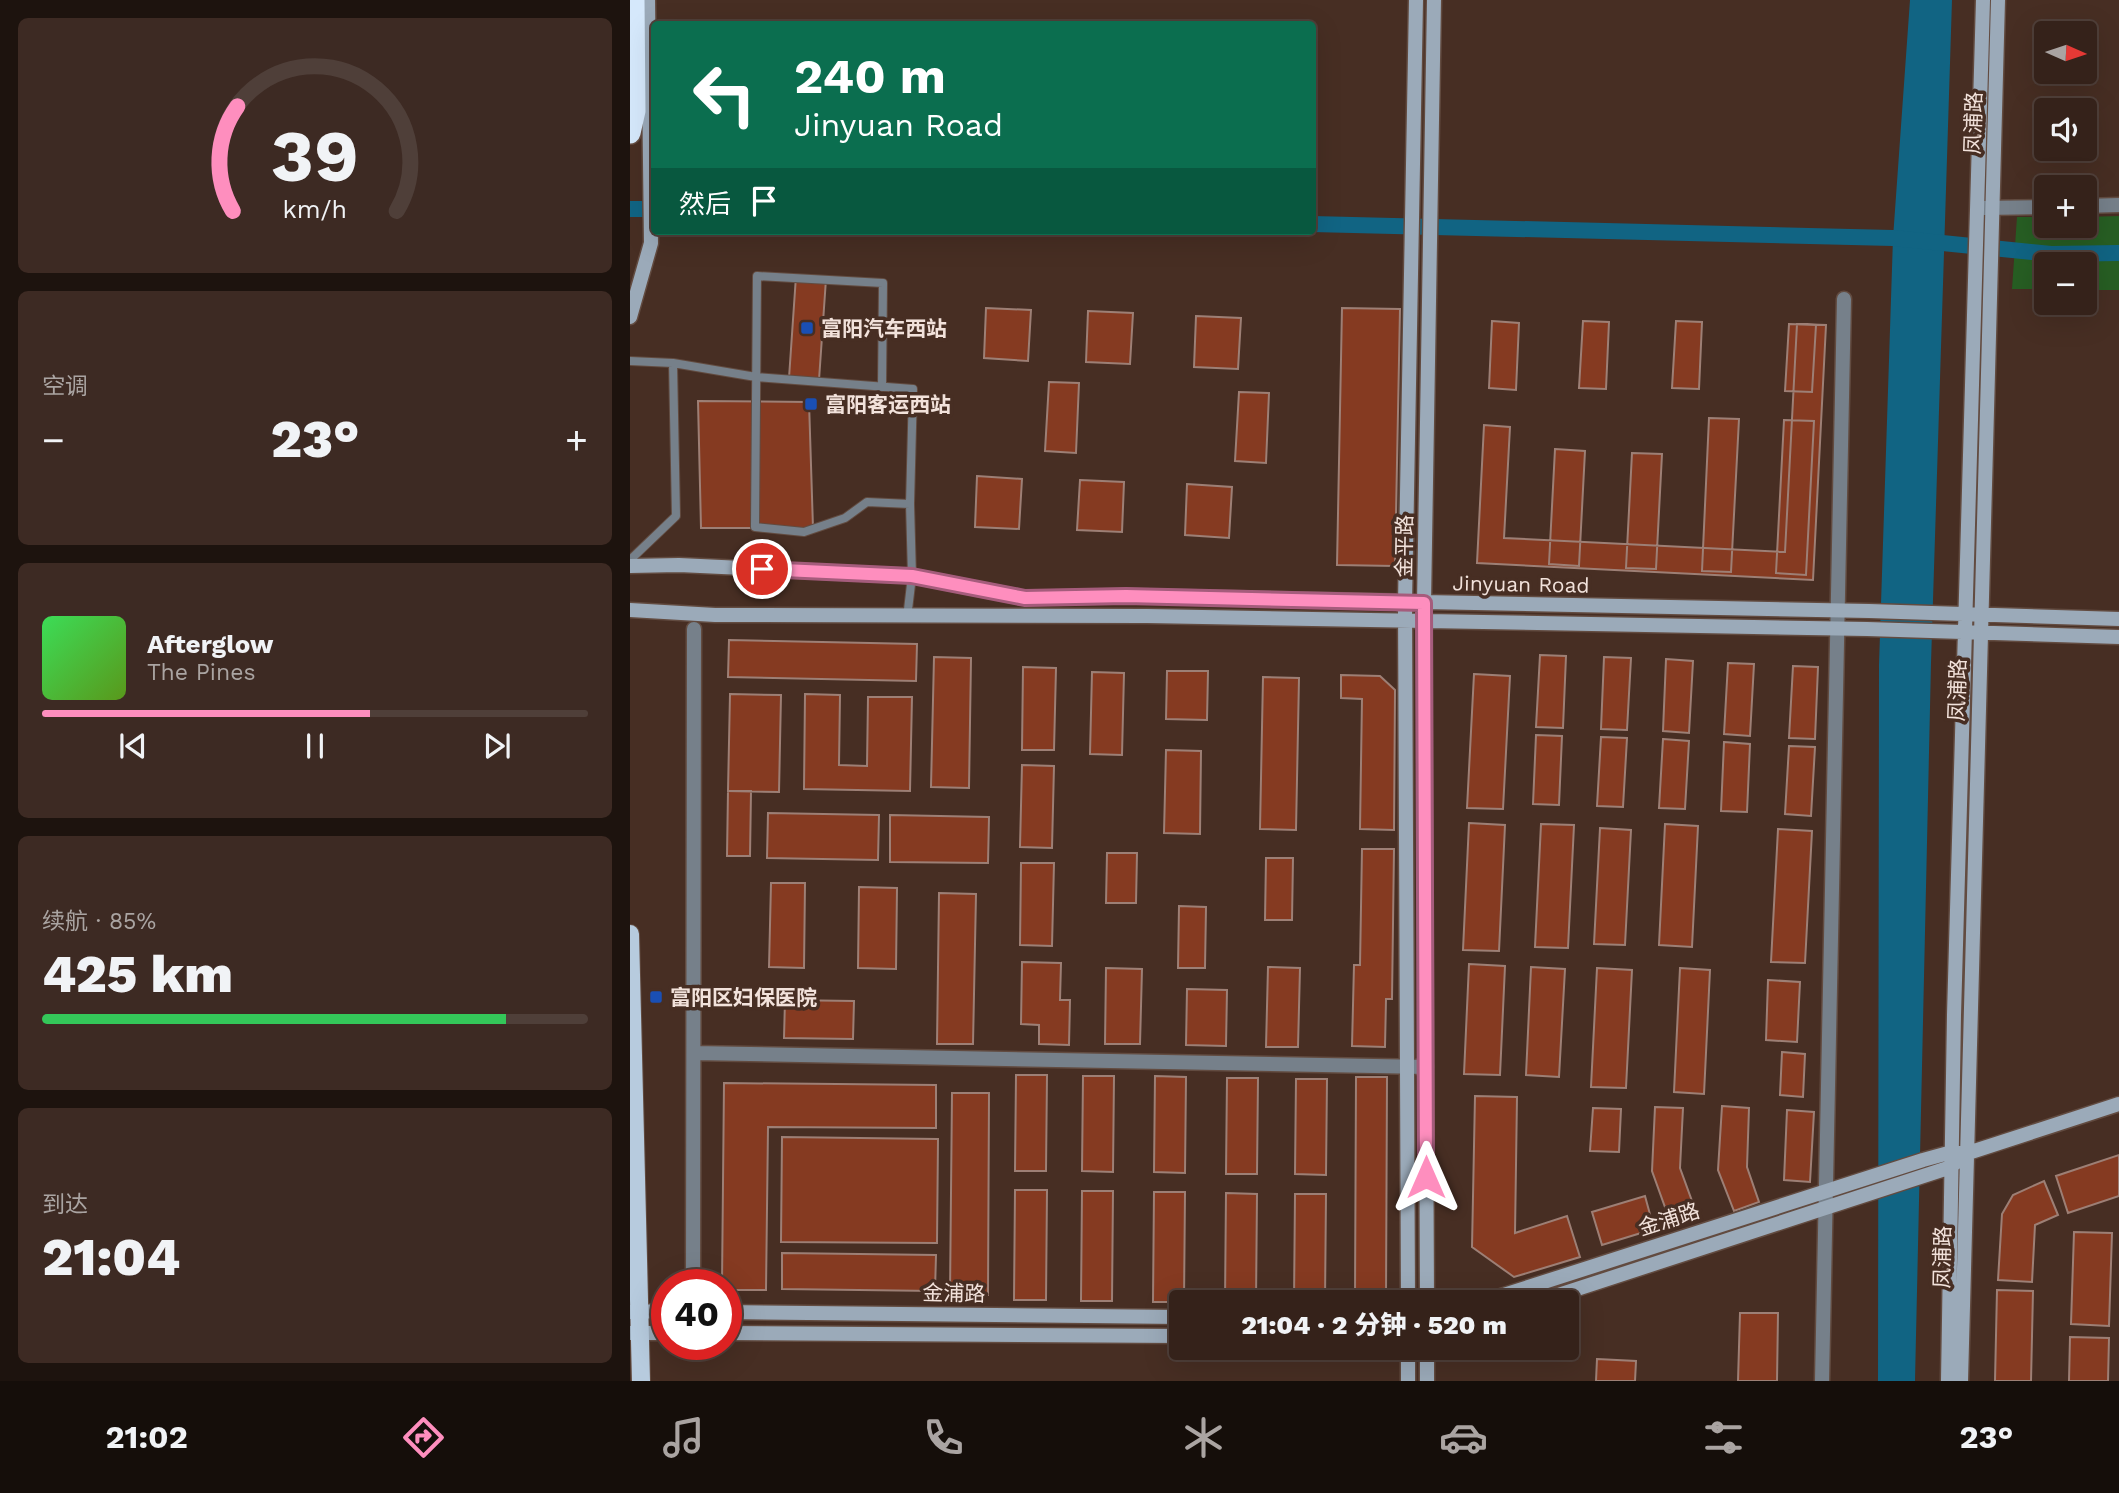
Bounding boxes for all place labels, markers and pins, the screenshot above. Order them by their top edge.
place label: 富阳汽车西站 [821,316,947,341]
marker: 富阳汽车西站 [799,320,815,336]
place label: 富阳客运西站 [825,392,951,417]
marker: 富阳客运西站 [803,396,819,412]
pin [732,539,792,599]
place label: 富阳区妇保医院 [670,985,817,1010]
marker: 富阳区妇保医院 [648,989,664,1005]

